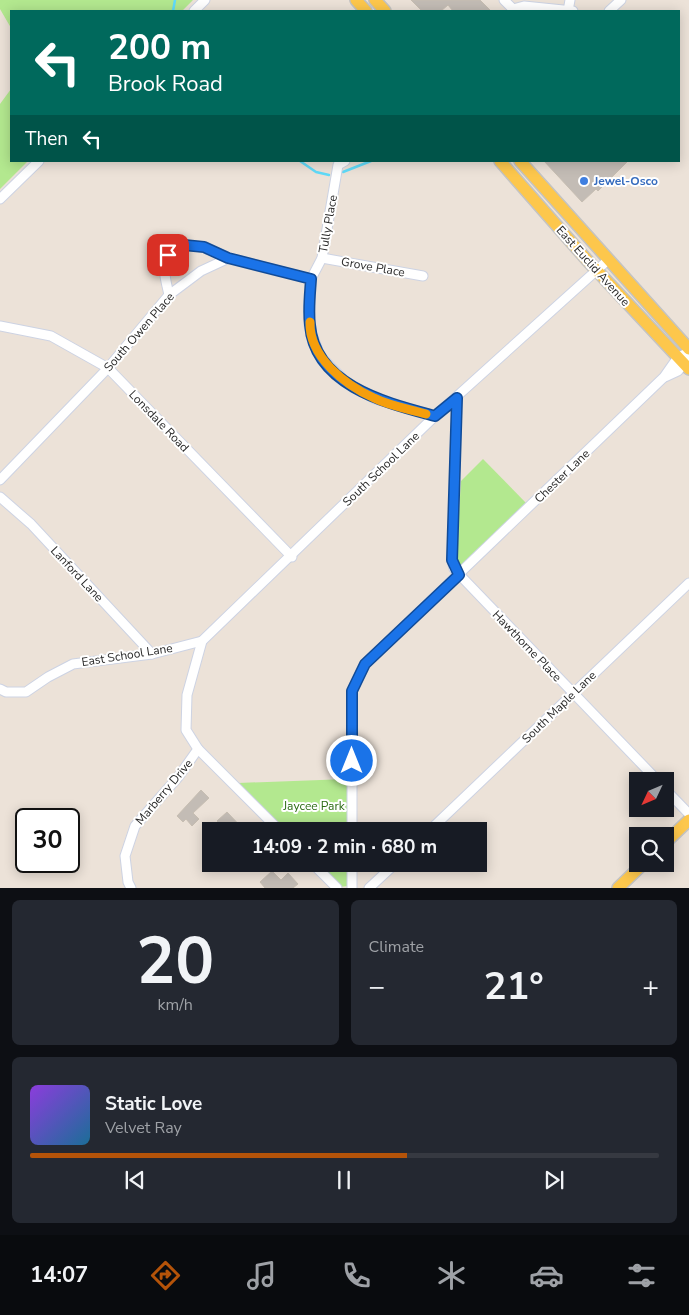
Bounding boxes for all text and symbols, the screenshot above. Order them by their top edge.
text: 200 m [108,24,211,71]
icon: left [25,30,90,95]
text: Brook Road [108,69,223,99]
icon: left [78,125,106,153]
text: Then [25,126,68,152]
place label: Jewel-Osco [593,173,658,189]
marker: Jewel-Osco [578,175,590,187]
street label: Tully Place [315,194,341,254]
street label: East Euclid Avenue [553,222,633,310]
pin [147,234,189,276]
icon: arrive [154,241,182,269]
street label: Grove Place [340,254,406,280]
street label: South Owen Place [100,289,178,375]
street label: Lonsdale Road [125,387,193,455]
street label: South School Lane [339,428,423,510]
street label: Chester Lane [531,446,593,506]
street label: Lanford Lane [47,543,107,605]
street label: Hawthorne Place [489,607,565,685]
street label: East School Lane [80,640,174,670]
street label: South Maple Lane [518,667,600,747]
position arrow [325,734,377,786]
street label: Marberry Drive [132,756,196,828]
north arrow [629,772,674,818]
map controls [629,772,674,872]
park label: Jaycee Park [282,798,346,814]
speed limit sign: 30 [15,808,80,873]
button: search [629,827,674,872]
text: 14:09 · 2 min · 680 m [252,834,437,860]
text: 20 [136,917,214,1006]
text: Climate [369,936,424,958]
text: 21° [484,961,544,1012]
text: − [369,968,385,1006]
text: + [642,968,659,1006]
text: km/h [158,994,193,1016]
text: Static Love [105,1091,202,1117]
text: Velvet Ray [105,1117,182,1139]
icon: previous [121,1166,149,1194]
icon: pause [330,1166,358,1194]
icon: next [540,1166,568,1194]
icon: directions [148,1258,183,1293]
icon: music [244,1258,279,1293]
icon: phone [339,1258,374,1293]
icon: climate [434,1258,469,1293]
icon: car [529,1258,564,1293]
icon: filters [624,1258,659,1293]
text: 14:07 [30,1260,88,1290]

